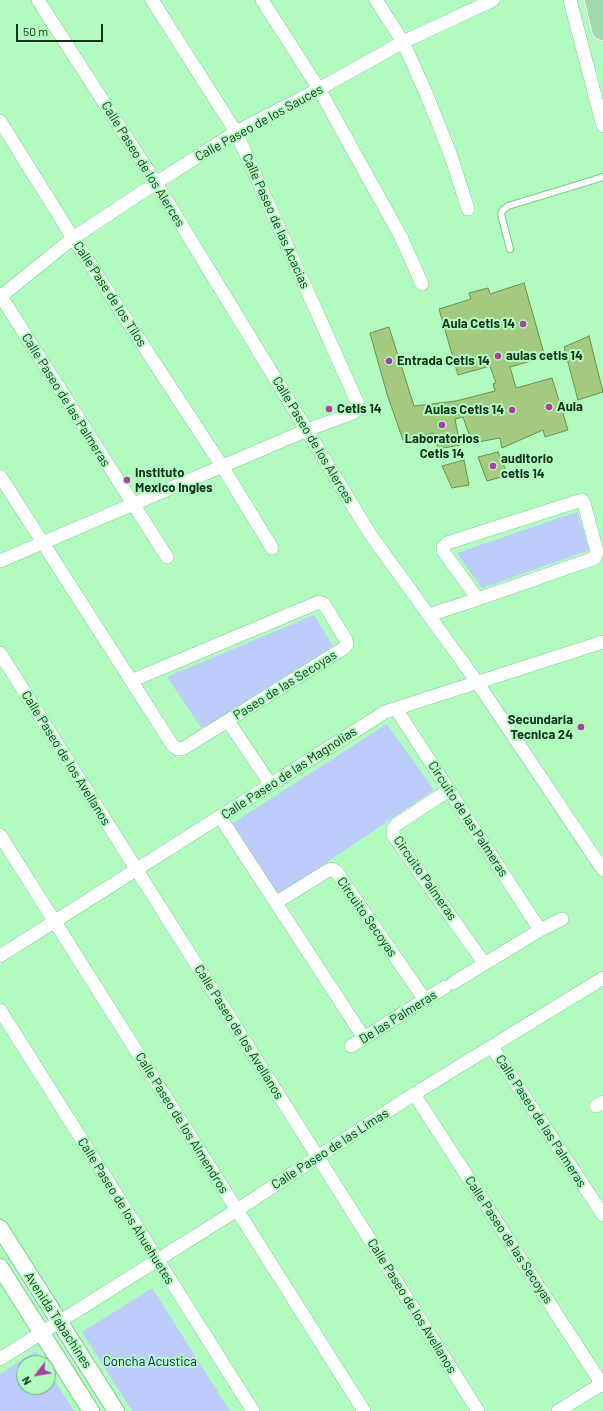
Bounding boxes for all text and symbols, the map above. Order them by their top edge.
scale bar [18,16,105,42]
text: 50 m [23,24,48,38]
street label: Calle Paseo de los Sauces [192,81,326,165]
street label: Calle Paseo de los Alerces [98,98,188,230]
street label: Calle Paseo de las Acacias [239,151,313,291]
street label: Calle Pase de los Tilos [70,238,150,350]
place label: Aula Cetis 14 [442,316,515,332]
marker: Aula Cetis 14 [518,319,528,329]
street label: Calle Paseo de las Palmeras [18,330,114,470]
place label: aulas cetis 14 [506,348,583,364]
marker: aulas cetis 14 [493,351,503,361]
place label: Entrada Cetis 14 [397,353,490,369]
marker: Entrada Cetis 14 [384,356,394,366]
street label: Calle Paseo de los Alerces [269,374,357,506]
place label: Aula [557,399,583,415]
place label: Cetis 14 [337,401,382,417]
place label: Aulas Cetis 14 [424,402,504,418]
marker: Aula [544,402,554,412]
marker: Cetis 14 [324,404,334,414]
marker: Aulas Cetis 14 [507,405,517,415]
marker: Laboratorios Cetis 14 [437,420,447,430]
place label: Laboratorios Cetis 14 [405,431,479,462]
place label: auditorio cetis 14 [501,451,553,482]
marker: auditorio cetis 14 [488,461,498,471]
place label: Instituto Mexico Ingles [135,465,213,496]
marker: Instituto Mexico Ingles [122,475,132,485]
street label: Paseo de las Secoyas [230,647,340,723]
street label: Calle Paseo de los Avellanos [18,688,114,828]
place label: Secundaria Tecnica 24 [508,712,573,743]
marker: Secundaria Tecnica 24 [576,722,586,732]
street label: Calle Paseo de las Magnolias [218,723,360,823]
street label: Circuito de las Palmeras [425,758,511,880]
street label: Circuito Palmeras [390,833,460,923]
street label: Circuito Secoyas [334,874,400,960]
street label: Calle Paseo de los Avellanos [191,962,287,1102]
street label: De las Palmeras [356,987,440,1047]
street label: Calle Paseo de los Almendros [132,1050,232,1196]
street label: Calle Paseo de las Palmeras [492,1052,590,1190]
street label: Calle Paseo de las Limas [268,1105,392,1193]
street label: Calle Paseo de los Ahuehuetes [74,1135,178,1287]
street label: Calle Paseo de las Secoyas [462,1173,556,1307]
street label: Calle Paseo de los Avellanos [364,1236,460,1376]
street label: Avenida Tabachines [21,1269,95,1371]
park label: Concha Acustica [103,1354,197,1370]
north arrow [16,1355,56,1395]
text: N [19,1374,34,1387]

